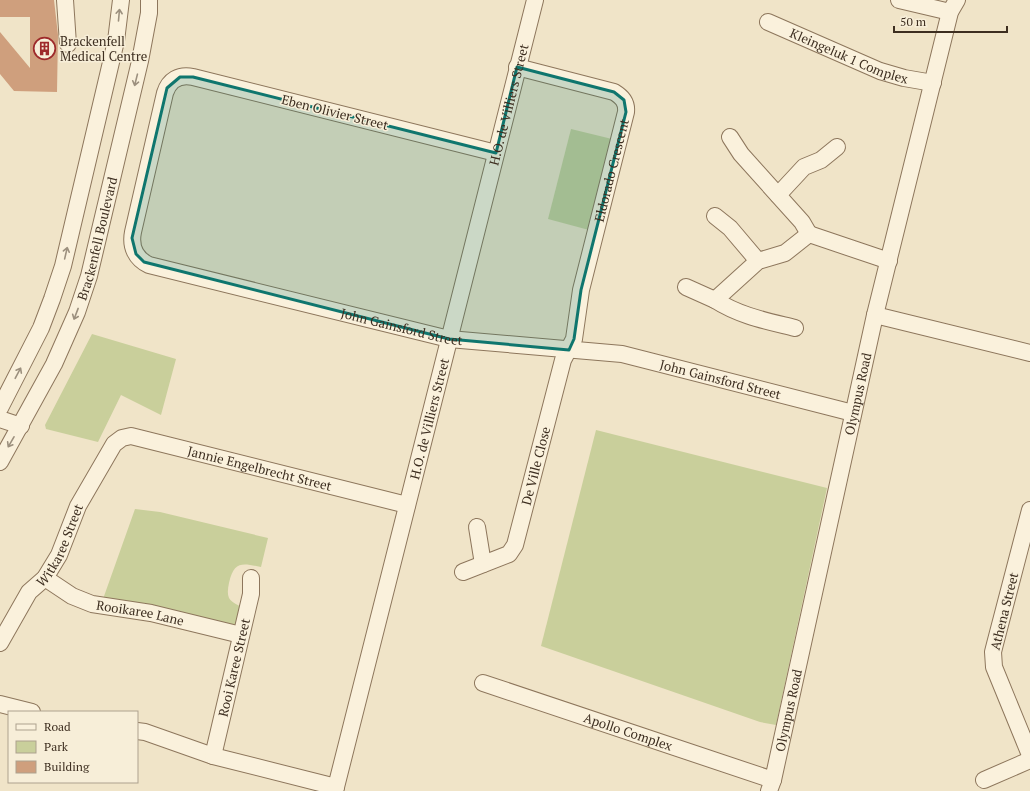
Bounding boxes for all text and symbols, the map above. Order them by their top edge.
scale bar [894,8,1007,34]
one-way arrow [116,9,123,22]
text: 50 m [900,14,927,29]
street label: Kleingeluk 1 Complex [787,24,910,88]
place label: Brackenfell Medical Centre [60,32,147,65]
building icon: Brackenfell Medical Centre [31,35,57,61]
street label: H.O. de Villiers Street [485,42,533,167]
one-way arrow [131,73,139,86]
street label: Eben Olivier Street [280,90,390,134]
street label: Eldorado Crescent [590,117,633,224]
street label: Brackenfell Boulevard [73,175,121,303]
one-way arrow [62,247,70,260]
street label: John Gainsford Street [339,304,463,349]
one-way arrow [72,308,80,320]
street label: Olympus Road [840,351,875,437]
street label: John Gainsford Street [658,355,783,403]
street label: H.O. de Villiers Street [405,356,453,481]
one-way arrow [15,368,23,380]
street label: De Ville Close [517,425,554,507]
one-way arrow [7,436,15,448]
street label: Jannie Engelbrecht Street [186,442,334,495]
street label: Witkaree Street [32,501,87,591]
street label: Athena Street [986,570,1022,652]
street label: Rooikaree Lane [95,596,186,630]
street label: Rooi Karee Street [214,616,254,718]
street label: Olympus Road [770,667,806,753]
street label: Apollo Complex [581,708,675,755]
legend [8,711,138,783]
text: Road [44,719,71,734]
text: Park [44,739,69,754]
text: Building [44,759,90,774]

